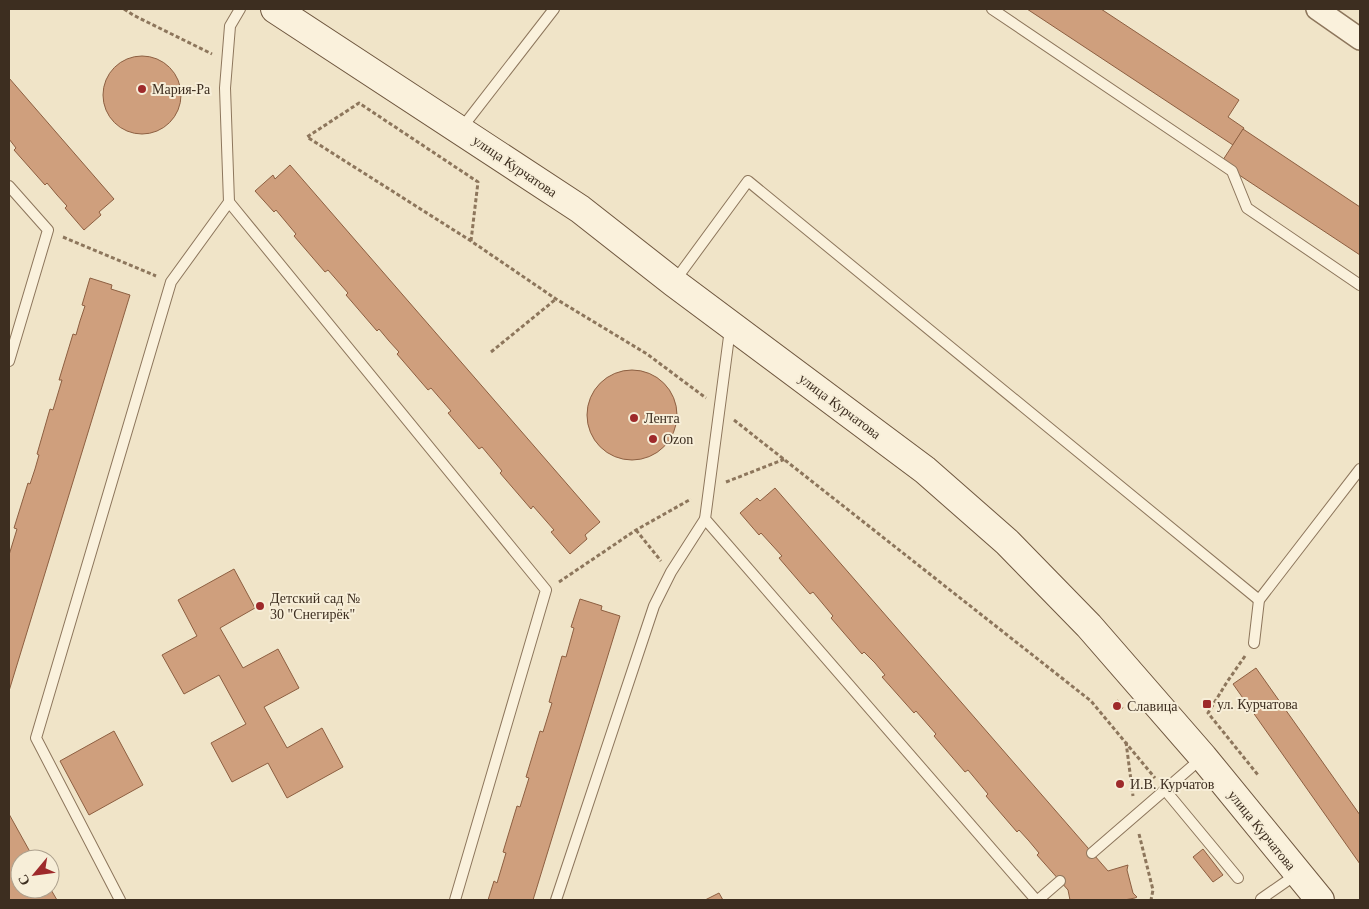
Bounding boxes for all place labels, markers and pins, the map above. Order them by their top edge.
place label: Мария-Ра [152,82,211,97]
marker: Мария-Ра [136,83,148,95]
place label: Лента [644,411,680,426]
marker: Лента [628,412,640,424]
place label: Ozon [663,432,693,447]
marker: Ozon [647,433,659,445]
place label: Детский сад № 30 "Снегирёк" [270,591,360,622]
marker: Детский сад № 30 "Снегирёк" [254,600,266,612]
place label: ул. Курчатова [1217,697,1299,712]
marker: ул. Курчатова [1201,698,1213,710]
place label: Славица [1127,699,1178,714]
marker: Славица [1111,700,1123,712]
place label: И.В. Курчатов [1130,777,1215,792]
marker: И.В. Курчатов [1114,778,1126,790]

